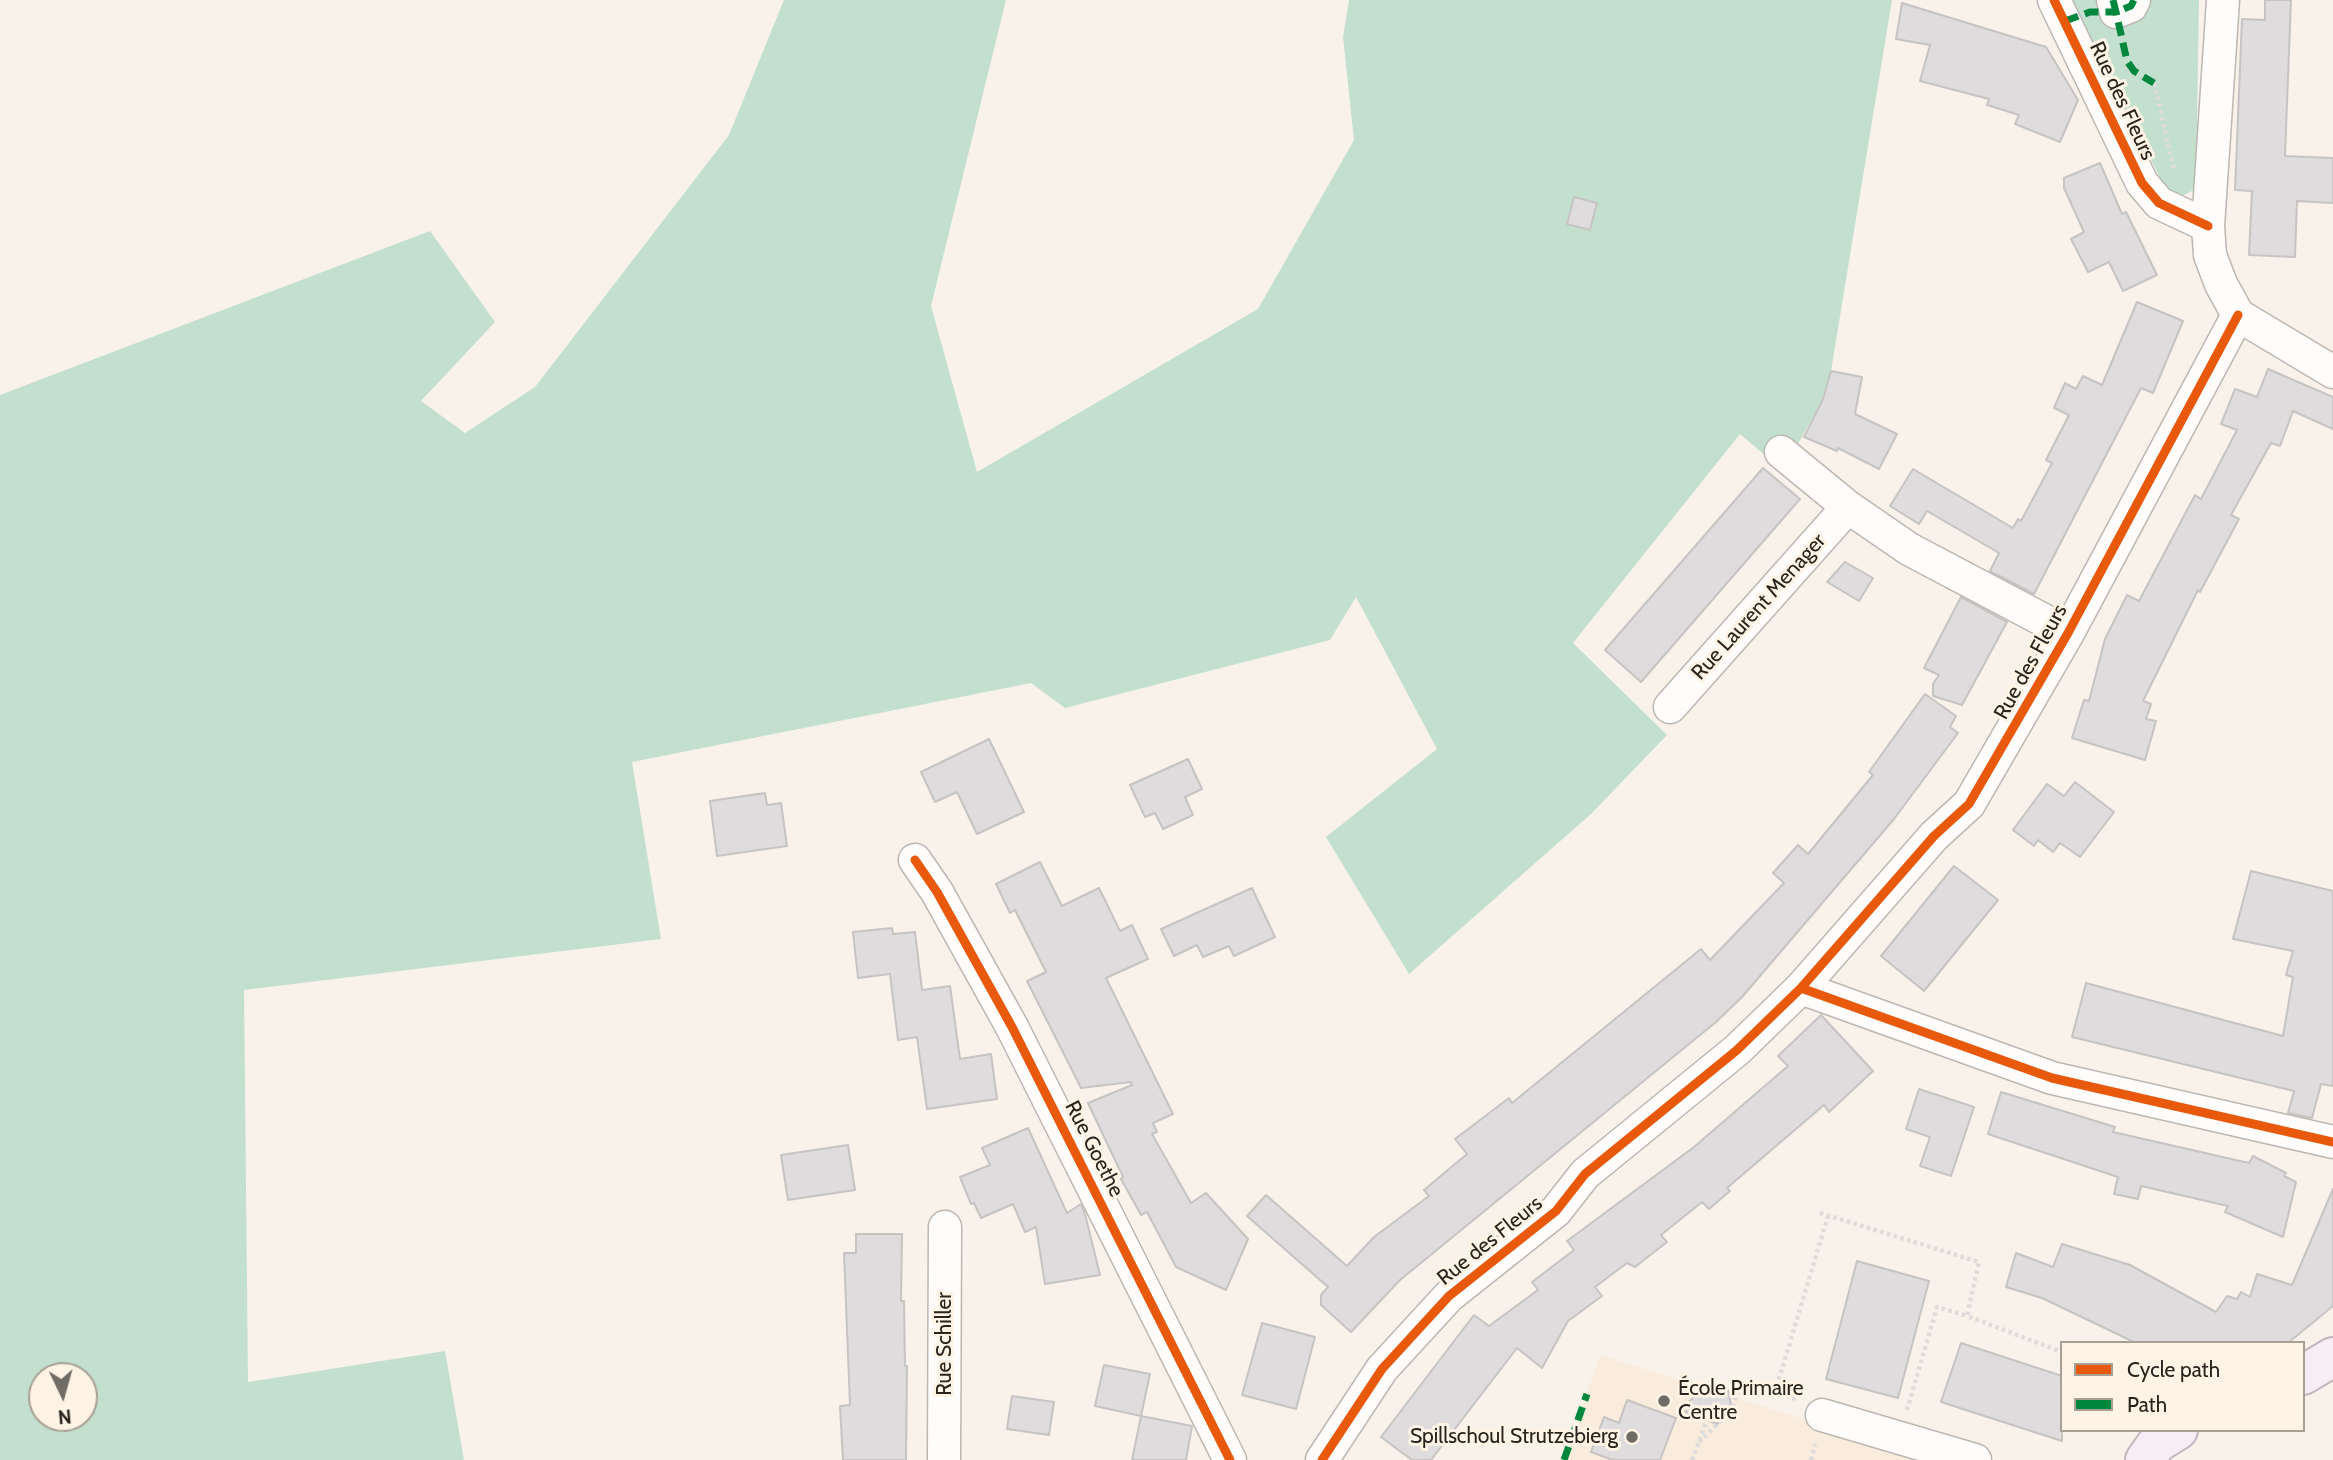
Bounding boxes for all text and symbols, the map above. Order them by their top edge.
street label: Rue des Fleurs [2084,38,2160,164]
street label: Rue Laurent Menager [1687,529,1831,685]
street label: Rue des Fleurs [1989,600,2073,724]
street label: Rue Goethe [1059,1097,1129,1201]
street label: Rue des Fleurs [1432,1191,1548,1291]
street label: Rue Schiller [932,1292,958,1396]
legend [2060,1341,2305,1432]
text: Cycle path [2127,1357,2220,1382]
north arrow [28,1362,98,1432]
place label: École Primaire Centre [1678,1376,1804,1426]
text: Path [2127,1392,2167,1417]
marker: École Primaire Centre [1656,1393,1672,1409]
text: N [57,1404,72,1428]
place label: Spillschoul Strutzebierg [1410,1424,1618,1450]
marker: Spillschoul Strutzebierg [1624,1429,1640,1445]

